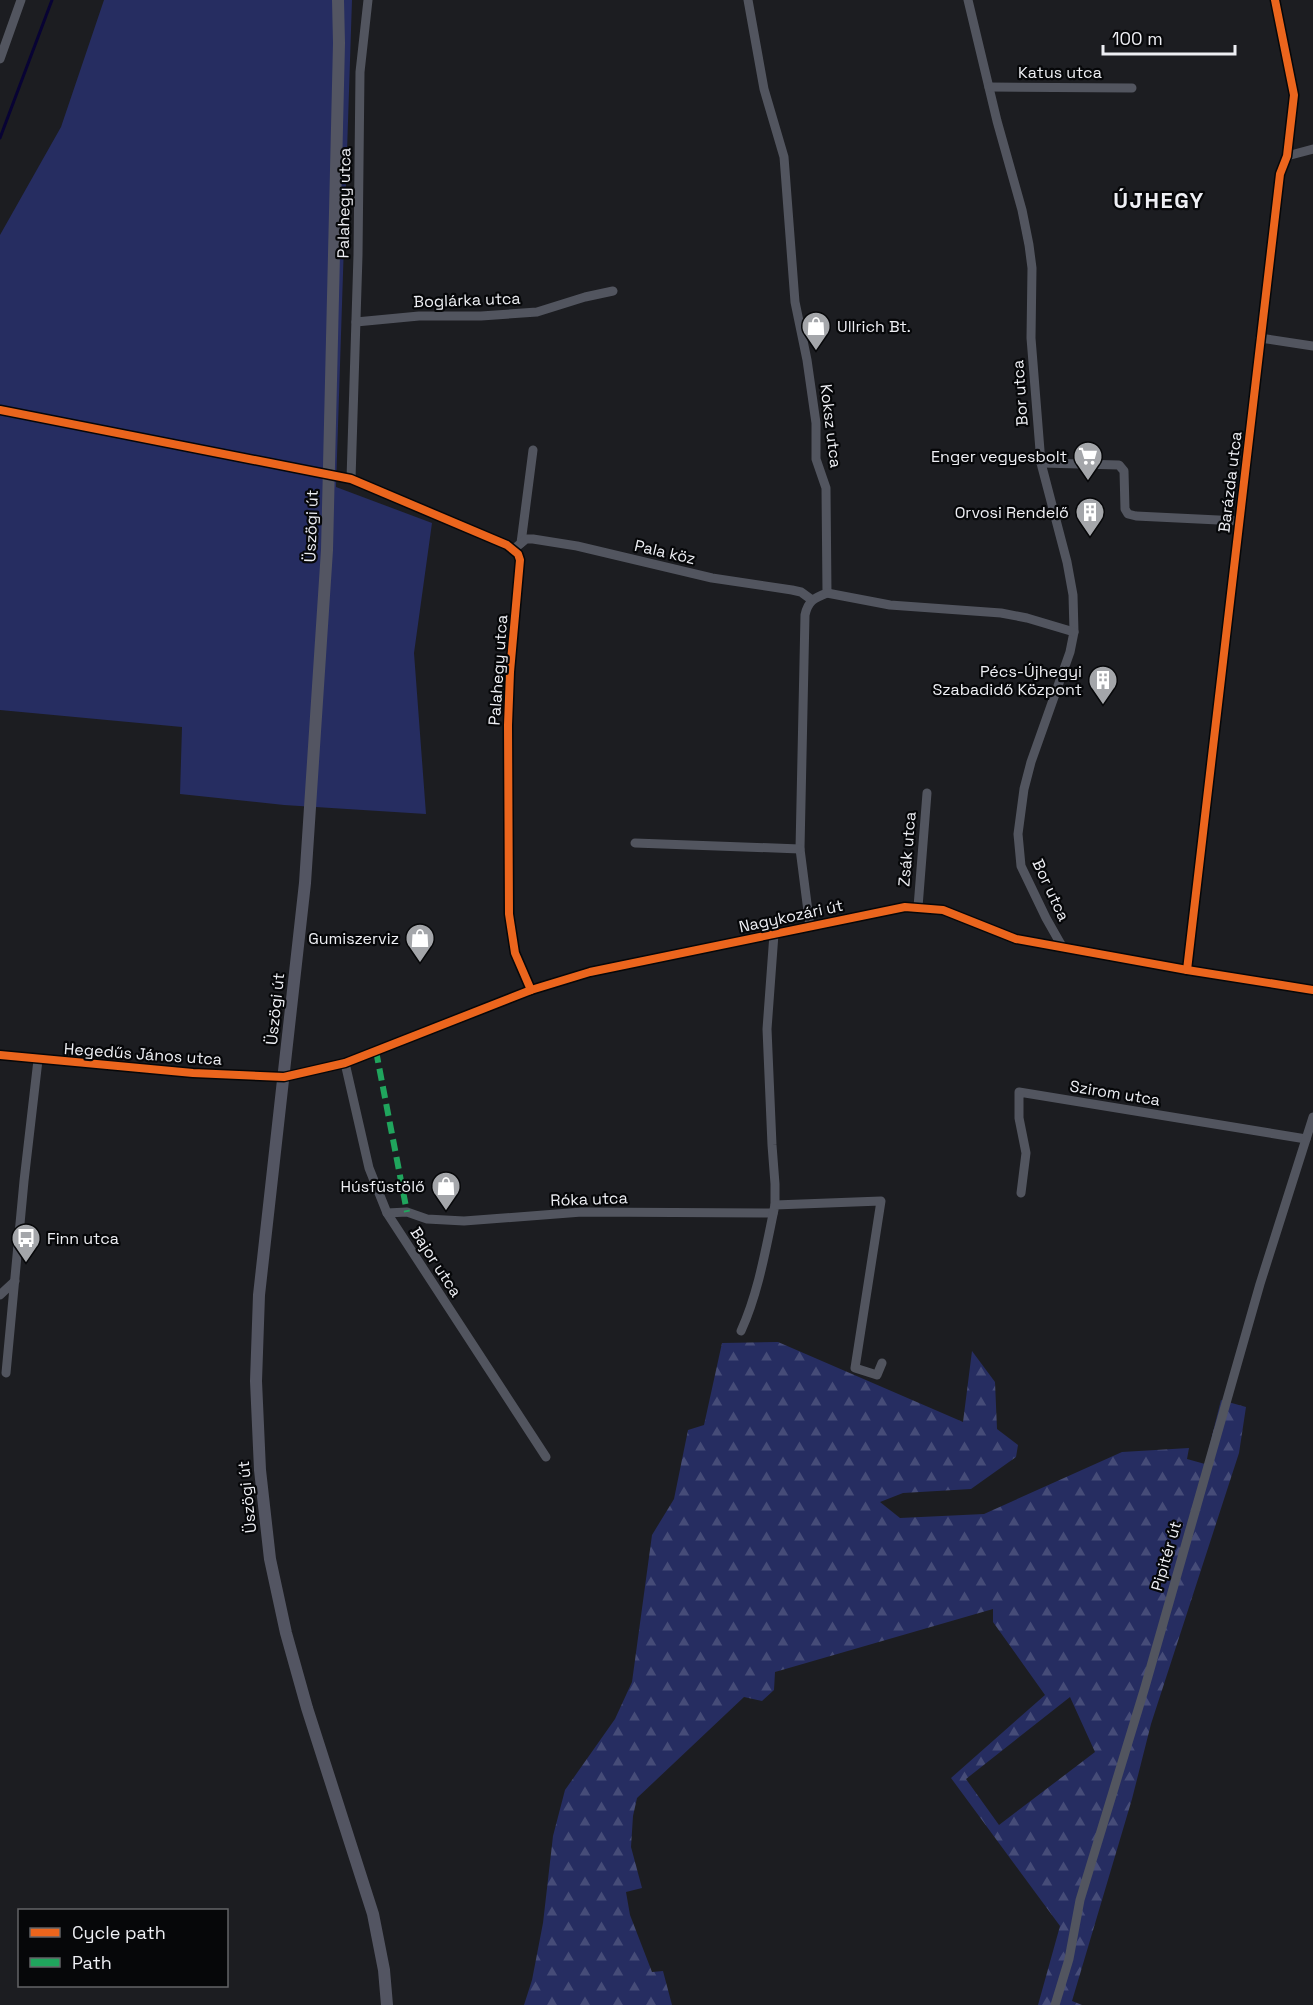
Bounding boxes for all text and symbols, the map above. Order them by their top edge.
scale bar [1103,18,1235,56]
text: 100 m [1112,27,1163,50]
street label: Katus utca [1018,62,1102,83]
street label: Palahegy utca [333,147,355,259]
district label: ÚJHEGY [1113,186,1205,214]
street label: Boglárka utca [413,288,521,312]
shop icon: Ullrich Bt. [800,310,832,352]
place label: Ullrich Bt. [837,316,911,337]
street label: Bor utca [1007,359,1033,427]
street label: Koksz utca [815,383,847,469]
street label: Barázda utca [1213,430,1247,534]
supermarket icon: Enger vegyesbolt [1072,440,1104,482]
place label: Enger vegyesbolt [931,446,1067,467]
street label: Üszögi út [299,489,323,563]
building icon: Orvosi Rendelő [1074,496,1106,538]
place label: Orvosi Rendelő [955,502,1069,523]
street label: Pala köz [632,535,698,569]
street label: Palahegy utca [484,614,512,726]
place label: Pécs-Újhegyi Szabadidő Központ [932,661,1082,700]
building icon: Pécs-Újhegyi Szabadidő Központ [1087,664,1119,706]
street label: Zsák utca [893,811,921,887]
street label: Bor utca [1027,856,1075,924]
street label: Nagykozári út [737,895,845,937]
shop icon: Gumiszerviz [404,922,436,964]
place label: Gumiszerviz [308,928,399,949]
street label: Üszögi út [261,972,289,1046]
street label: Hegedűs János utca [63,1038,223,1070]
street label: Szirom utca [1068,1075,1162,1111]
shop icon: Húsfüstölő [430,1170,462,1212]
place label: Húsfüstölő [341,1176,425,1197]
street label: Róka utca [550,1187,628,1211]
bus stop icon: Finn utca [10,1222,42,1264]
street label: Bajor utca [406,1223,466,1301]
place label: Finn utca [47,1228,119,1249]
street label: Üszögi út [233,1460,261,1534]
street label: Pipitér út [1146,1519,1186,1593]
legend [18,1909,228,1987]
text: Cycle path [72,1921,166,1944]
text: Path [72,1951,112,1974]

